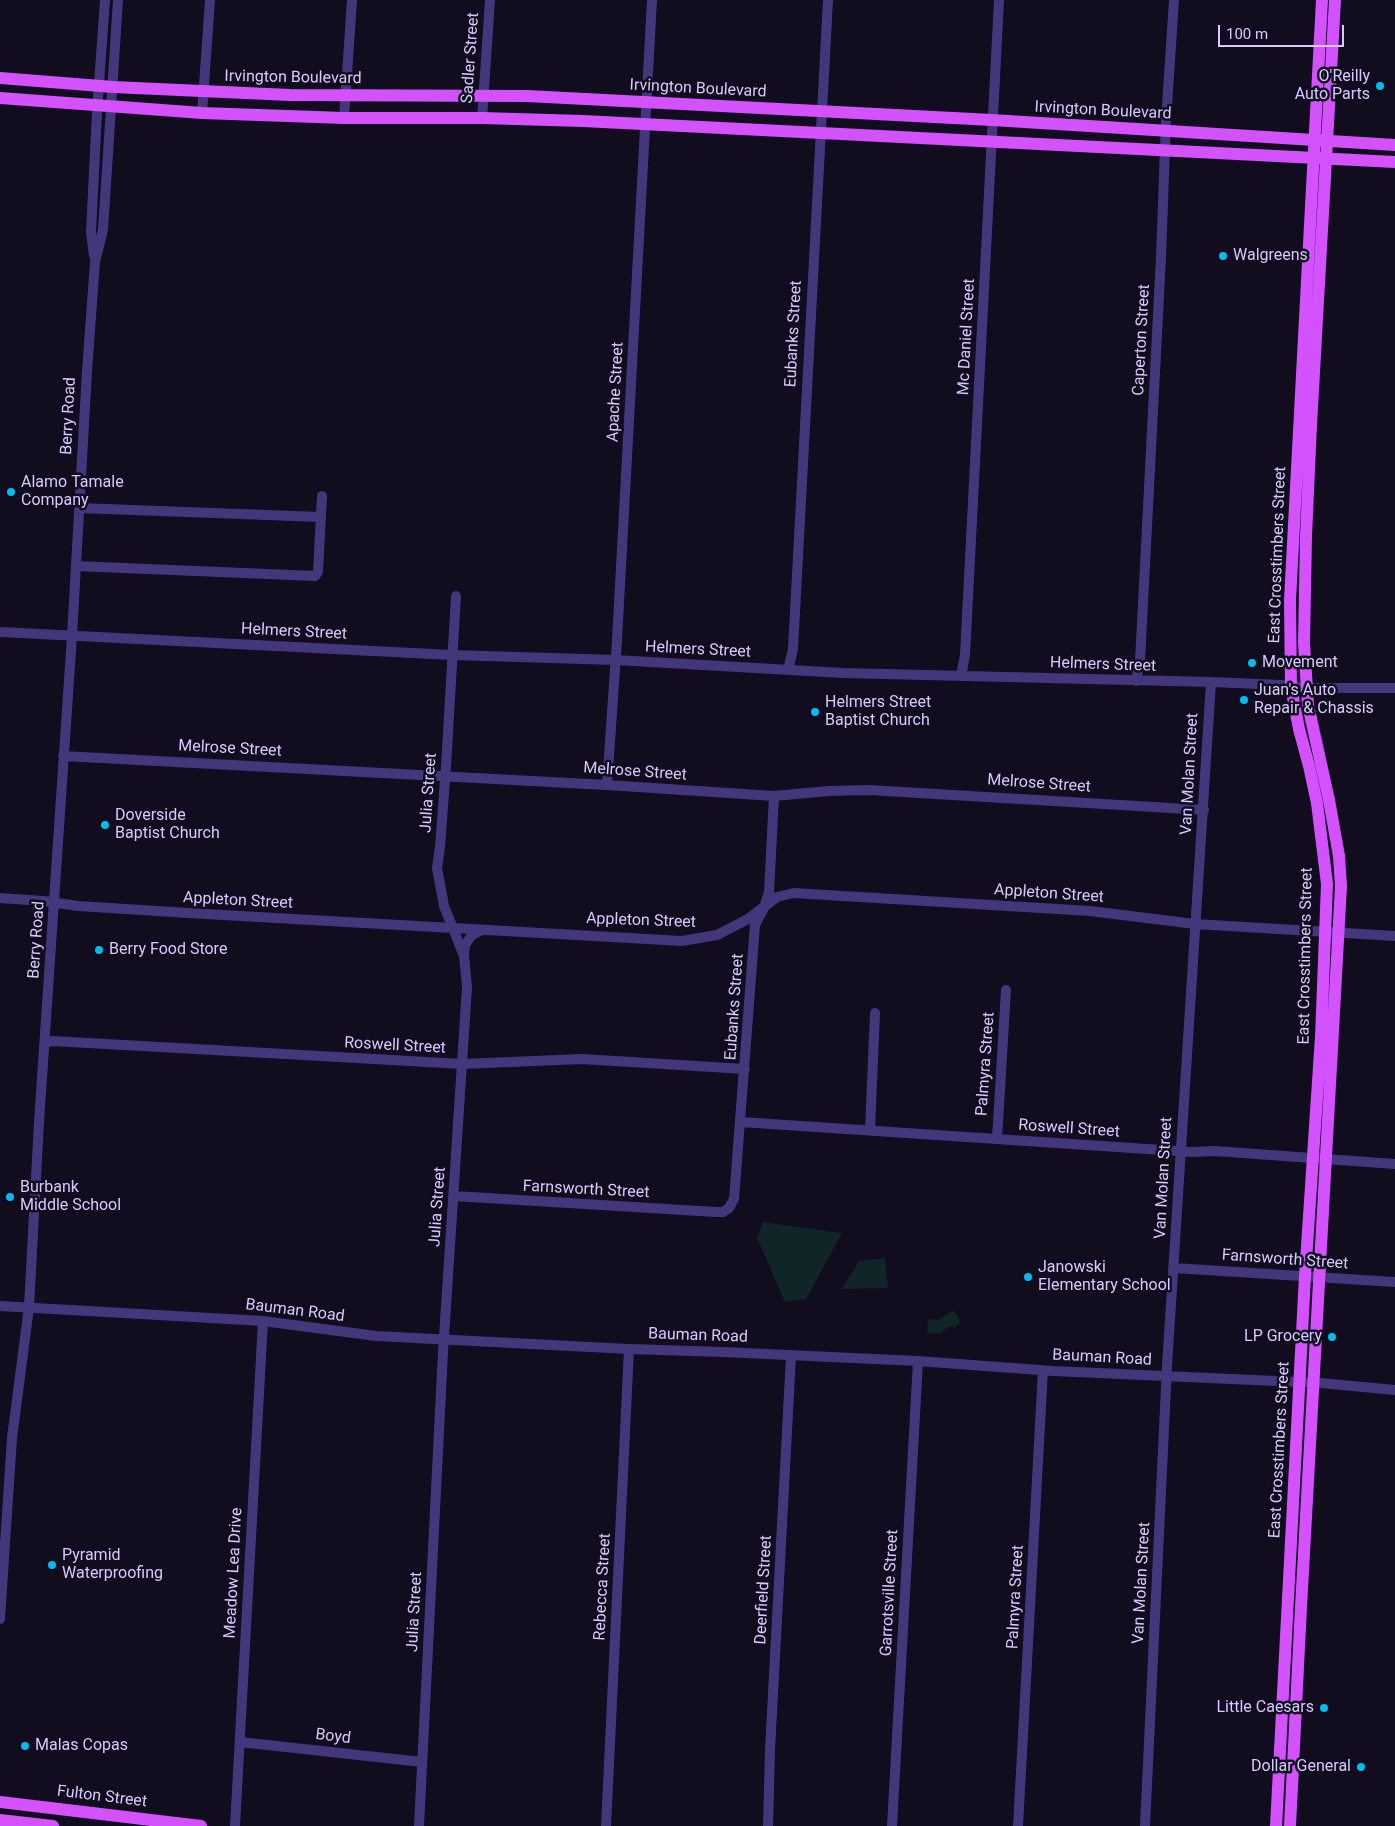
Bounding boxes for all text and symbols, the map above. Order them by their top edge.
street label: Sadler Street [458,12,484,104]
scale bar [1220,15,1346,47]
text: 100 m [1226,25,1268,43]
street label: Irvington Boulevard [224,67,362,89]
place label: O'Reilly Auto Parts [1295,67,1370,105]
street label: Irvington Boulevard [629,76,767,102]
marker: O'Reilly Auto Parts [1374,80,1386,92]
street label: Irvington Boulevard [1034,98,1172,124]
place label: Walgreens [1233,246,1308,266]
marker: Walgreens [1217,250,1229,262]
street label: Mc Daniel Street [954,278,980,396]
street label: Eubanks Street [782,280,806,388]
street label: Caperton Street [1129,284,1155,396]
street label: Apache Street [604,342,628,442]
street label: Berry Road [57,377,81,455]
street label: East Crosstimbers Street [1265,466,1291,644]
place label: Alamo Tamale Company [21,473,124,511]
marker: Alamo Tamale Company [5,486,17,498]
street label: Helmers Street [240,620,348,644]
street label: Helmers Street [644,638,752,662]
place label: Movement [1262,653,1338,673]
street label: Helmers Street [1050,654,1156,676]
marker: Movement [1246,657,1258,669]
place label: Juan's Auto Repair & Chassis [1254,681,1374,719]
place label: Helmers Street Baptist Church [825,693,931,731]
marker: Juan's Auto Repair & Chassis [1238,694,1250,706]
marker: Helmers Street Baptist Church [809,706,821,718]
street label: Van Molan Street [1177,713,1203,835]
street label: Melrose Street [178,737,282,761]
street label: Julia Street [417,752,441,834]
street label: Melrose Street [583,759,687,785]
street label: Melrose Street [987,771,1091,797]
place label: Doverside Baptist Church [115,806,220,844]
marker: Doverside Baptist Church [99,819,111,831]
street label: East Crosstimbers Street [1295,867,1317,1045]
street label: Appleton Street [993,881,1105,907]
street label: Appleton Street [183,889,293,913]
street label: Berry Road [25,901,49,979]
street label: Appleton Street [586,909,696,933]
place label: Berry Food Store [109,940,227,960]
marker: Berry Food Store [93,944,105,956]
street label: Eubanks Street [722,953,748,1061]
street label: Palmyra Street [973,1011,999,1117]
street label: Roswell Street [344,1034,446,1058]
street label: Roswell Street [1018,1116,1120,1142]
street label: Van Molan Street [1151,1117,1177,1239]
street label: Julia Street [426,1166,450,1248]
street label: Farnsworth Street [522,1177,650,1203]
place label: Burbank Middle School [20,1178,121,1216]
marker: Burbank Middle School [4,1191,16,1203]
street label: Farnsworth Street [1221,1246,1349,1274]
place label: Janowski Elementary School [1038,1258,1171,1296]
marker: Janowski Elementary School [1022,1271,1034,1283]
street label: Bauman Road [244,1295,346,1327]
street label: Bauman Road [648,1325,748,1347]
place label: LP Grocery [1244,1327,1322,1347]
marker: LP Grocery [1326,1331,1338,1343]
street label: Bauman Road [1052,1346,1152,1370]
street label: East Crosstimbers Street [1266,1361,1294,1539]
street label: Meadow Lea Drive [221,1507,247,1639]
street label: Van Molan Street [1129,1522,1155,1644]
street label: Garrotsville Street [877,1529,903,1657]
street label: Rebecca Street [591,1533,615,1641]
street label: Deerfield Street [752,1535,776,1645]
street label: Palmyra Street [1004,1544,1028,1650]
place label: Pyramid Waterproofing [62,1546,163,1584]
marker: Pyramid Waterproofing [46,1559,58,1571]
street label: Julia Street [403,1571,427,1653]
place label: Little Caesars [1216,1698,1314,1718]
marker: Little Caesars [1318,1702,1330,1714]
street label: Boyd [314,1725,352,1749]
place label: Malas Copas [35,1736,128,1756]
marker: Malas Copas [19,1740,31,1752]
place label: Dollar General [1251,1757,1351,1777]
marker: Dollar General [1355,1761,1367,1773]
street label: Fulton Street [56,1782,148,1812]

